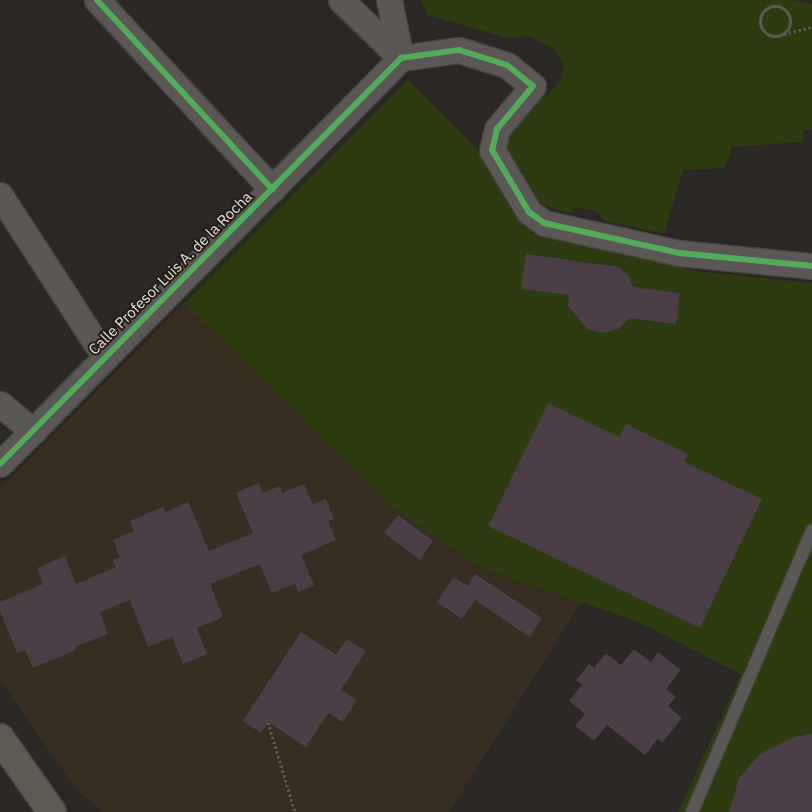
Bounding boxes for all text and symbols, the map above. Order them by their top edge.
street label: Calle Profesor Luis A. de la Rocha [85,188,255,358]

